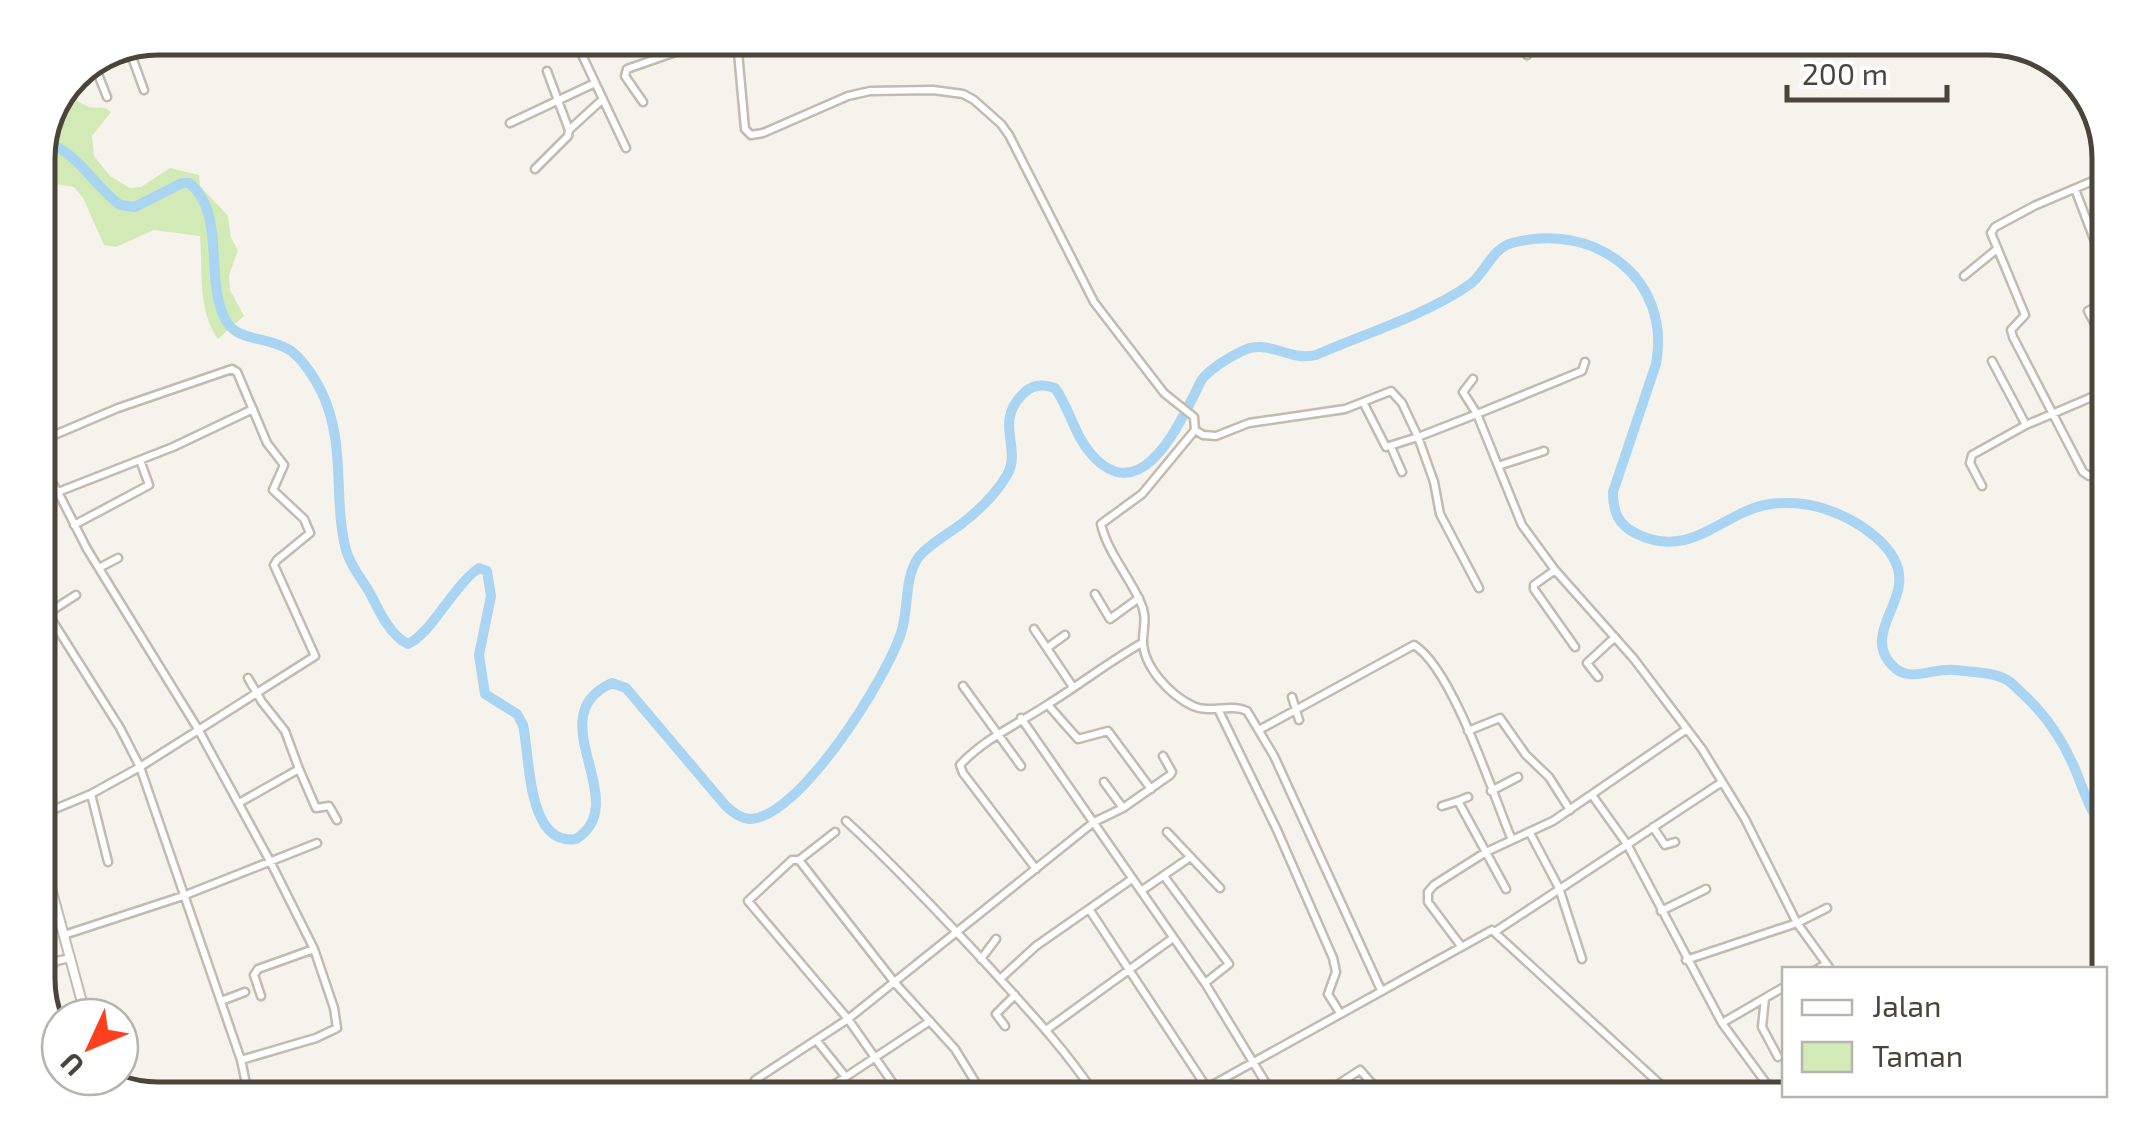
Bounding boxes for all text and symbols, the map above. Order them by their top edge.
scale bar [1787,40,1947,102]
text: 200 m [1802,55,1888,91]
legend [1782,967,2107,1097]
text: Jalan [1872,987,1941,1023]
north arrow [40,997,140,1097]
text: Taman [1872,1037,1963,1073]
text: U [52,1046,90,1084]

